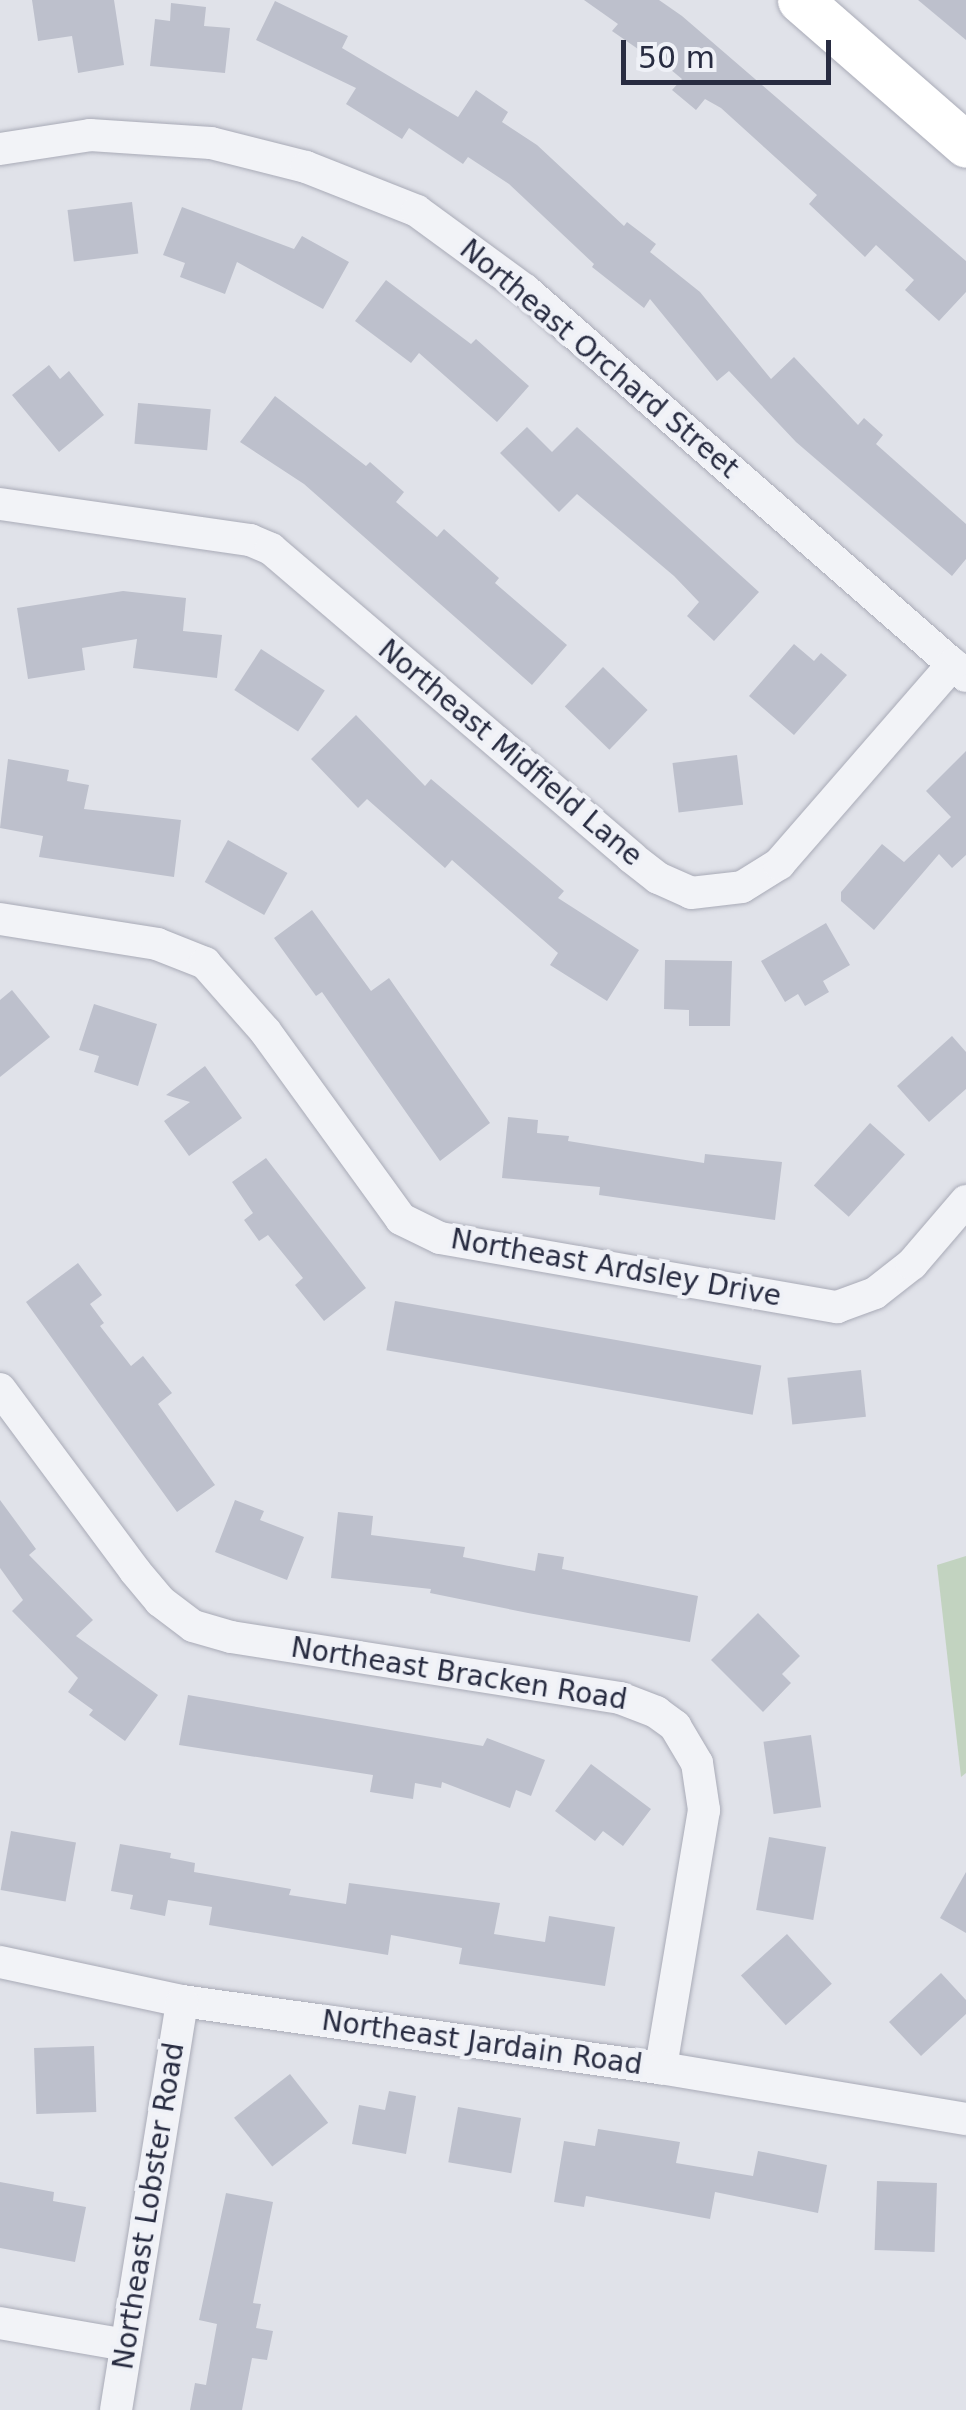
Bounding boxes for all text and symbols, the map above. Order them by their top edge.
scale bar [626,20,836,82]
text: 50 m [638,40,715,75]
street label: Northeast Orchard Street [453,233,745,485]
street label: Northeast Midfield Lane [371,633,649,873]
street label: Northeast Ardsley Drive [448,1222,784,1314]
street label: Northeast Bracken Road [289,1631,629,1717]
street label: Northeast Jardain Road [320,2004,644,2082]
street label: Northeast Lobster Road [107,2040,191,2372]

